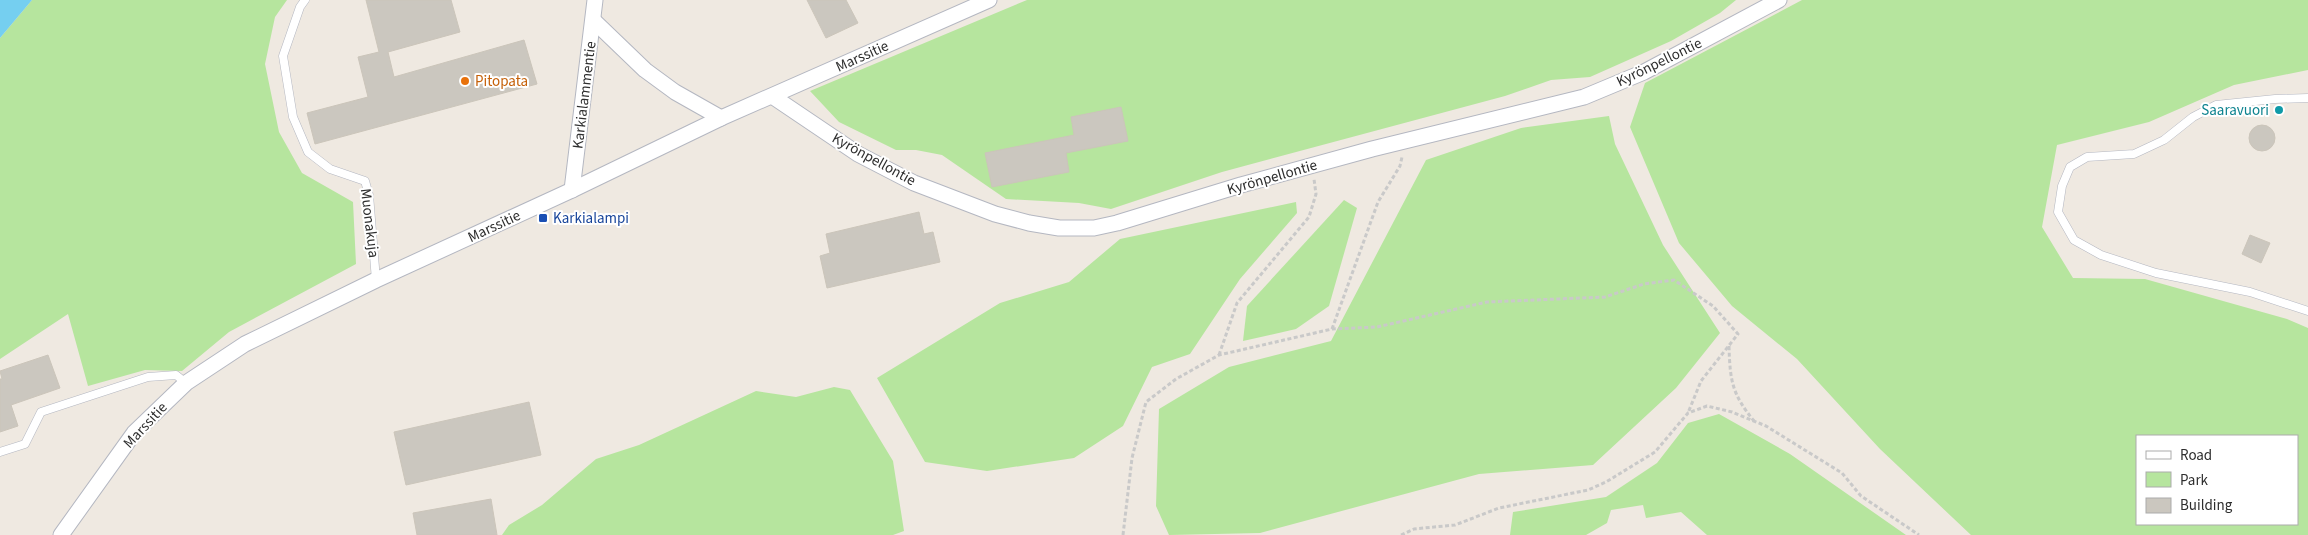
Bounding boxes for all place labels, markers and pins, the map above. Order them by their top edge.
place label: Pitopata [475,71,528,92]
marker: Pitopata [459,75,471,87]
place label: Saaravuori [2201,100,2269,121]
marker: Saaravuori [2273,104,2285,116]
place label: Karkialampi [553,208,629,229]
marker: Karkialampi [537,212,549,224]

